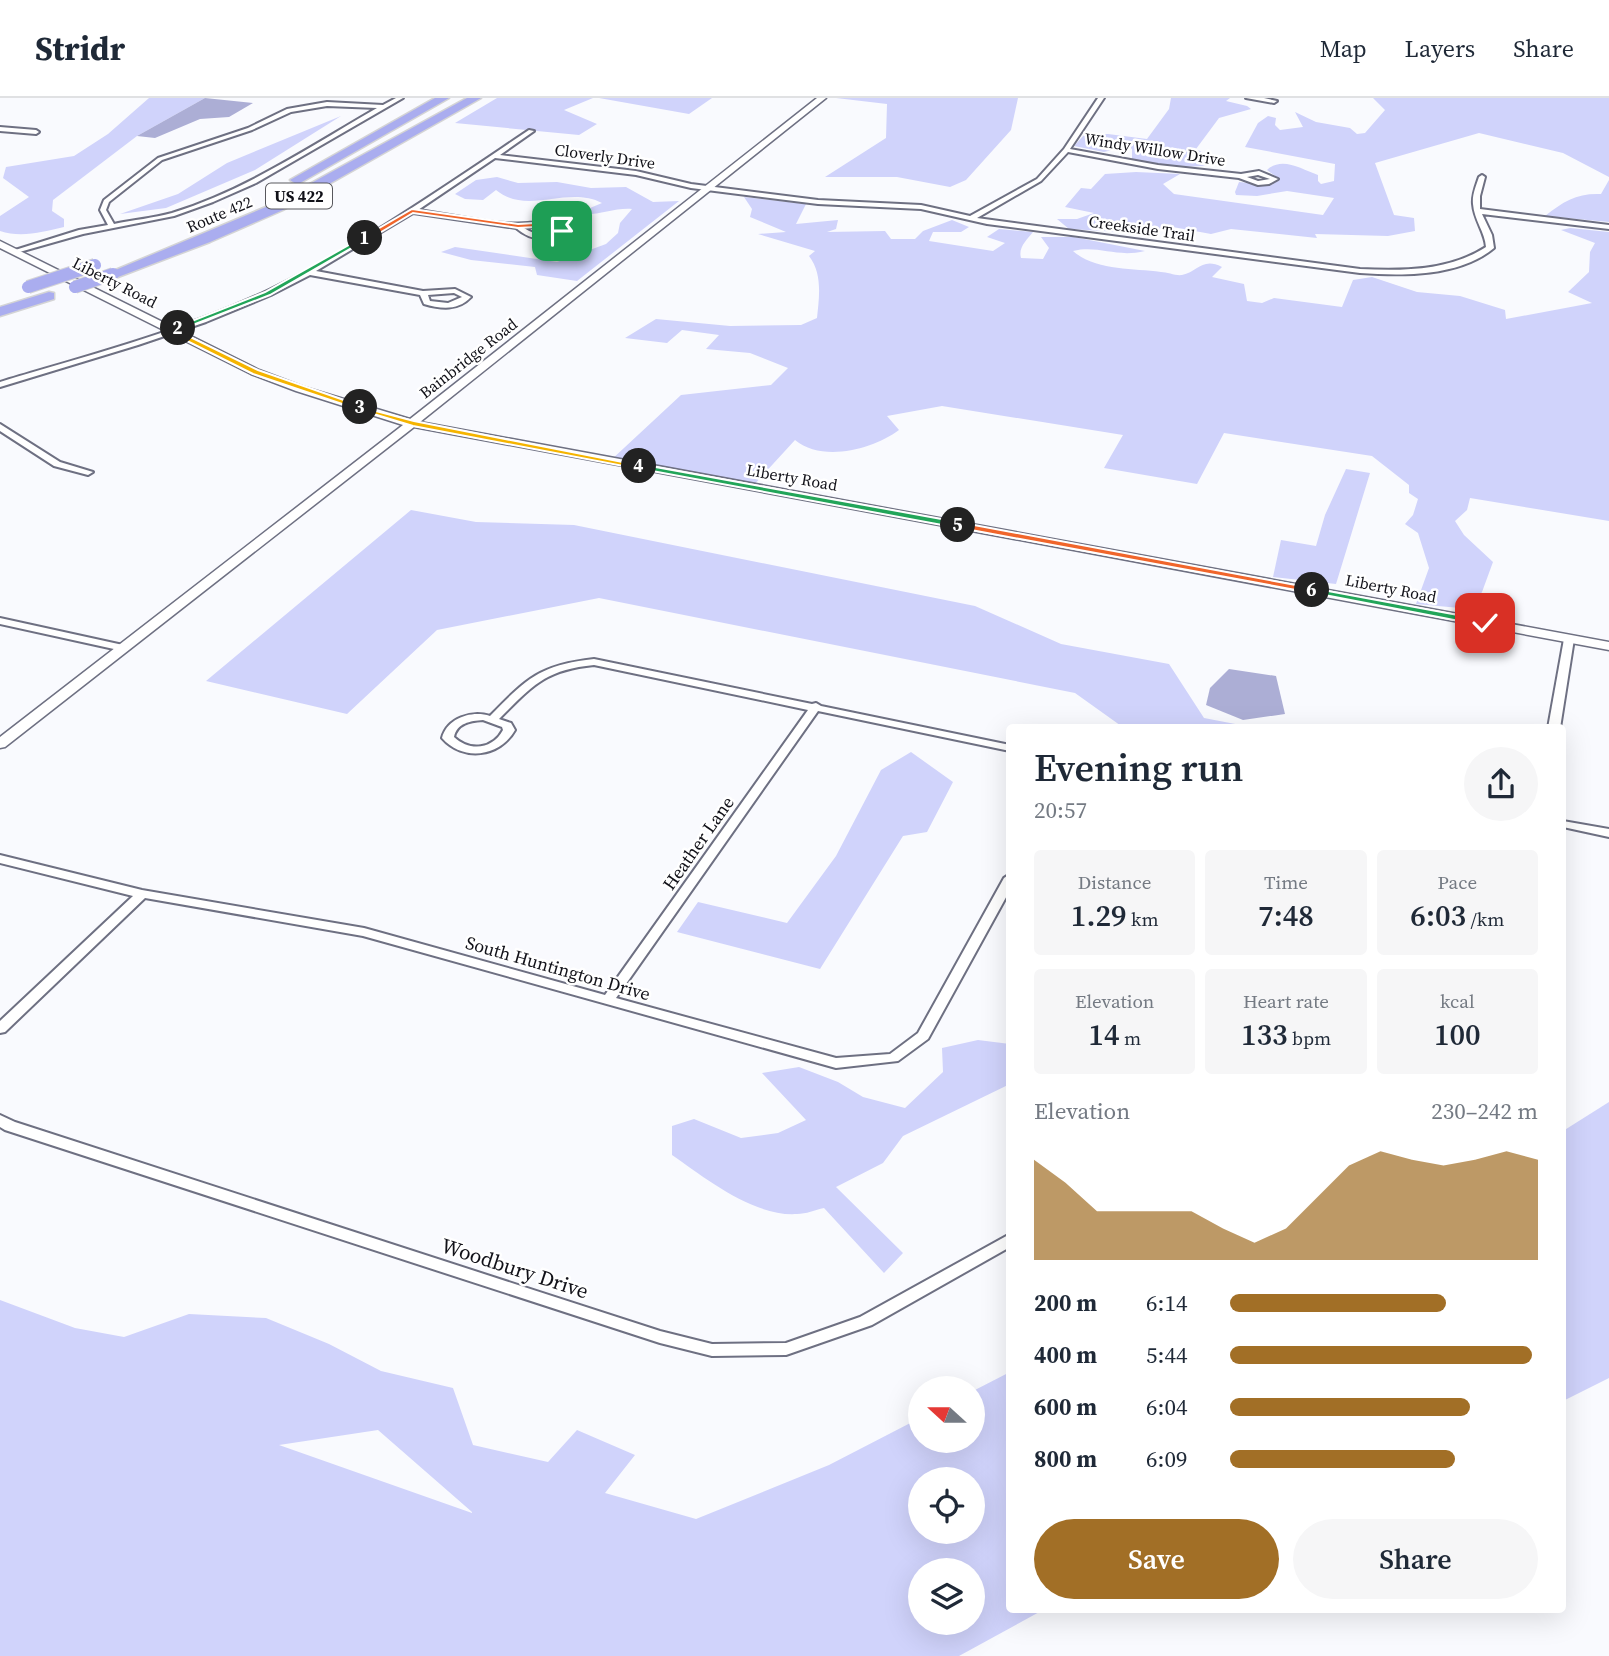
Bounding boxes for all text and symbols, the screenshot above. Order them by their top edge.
text: Stridr [35,26,125,71]
text: Map [1320,32,1367,65]
text: Layers [1405,32,1475,65]
text: Share [1513,32,1574,65]
street label: Windy Willow Drive [1083,127,1227,171]
street label: Cloverly Drive [553,138,657,174]
road number: US 422 [266,184,332,208]
street label: Route 422 [183,190,255,238]
pin [532,201,592,261]
street label: Creekside Trail [1087,210,1197,246]
icon: arrive [543,212,581,250]
pin: 1 [348,220,382,256]
text: 1 [359,224,370,250]
street label: Liberty Road [69,251,161,313]
pin: 2 [160,310,196,345]
street label: Bainbridge Road [414,313,522,403]
text: 2 [172,314,183,340]
pin: 3 [342,390,378,424]
text: 3 [354,393,365,419]
pin: 4 [622,448,656,484]
text: 4 [633,452,644,478]
street label: Liberty Road [745,458,839,496]
pin: 5 [940,508,976,542]
text: 5 [952,511,963,537]
street label: Liberty Road [1344,568,1438,608]
pin: 6 [1294,573,1330,608]
text: 6 [1306,576,1317,602]
pin [1455,593,1515,653]
icon: check [1466,604,1504,642]
text: Evening run [1034,742,1243,794]
button: share [1464,747,1538,821]
street label: Heather Lane [656,791,740,895]
text: 20:57 [1034,794,1087,826]
text: Distance [1078,869,1151,895]
text: Time [1264,869,1308,895]
text: Pace [1437,869,1477,895]
text: 1.29 [1071,895,1127,936]
text: 7:48 [1258,895,1314,936]
text: 6:03 [1410,895,1466,936]
text: km [1127,906,1159,932]
text: /km [1466,906,1504,932]
street label: South Huntington Drive [463,930,653,1006]
text: Elevation [1075,988,1154,1014]
text: Heart rate [1243,988,1329,1014]
text: kcal [1440,988,1475,1014]
text: 14 [1088,1014,1119,1055]
text: 133 [1241,1014,1288,1055]
text: 100 [1434,1014,1481,1055]
text: m [1119,1025,1141,1051]
text: bpm [1288,1025,1331,1051]
text: Elevation [1034,1095,1130,1127]
text: 230–242 m [1431,1095,1538,1127]
street label: Woodbury Drive [438,1231,592,1305]
text: 200 m [1034,1287,1097,1319]
text: 6:14 [1146,1287,1187,1319]
text: 400 m [1034,1339,1097,1371]
text: 5:44 [1146,1339,1187,1371]
north arrow [908,1376,985,1452]
map controls [908,1376,985,1635]
text: 600 m [1034,1391,1097,1423]
text: 6:04 [1146,1391,1187,1423]
text: 800 m [1034,1443,1097,1475]
text: 6:09 [1146,1443,1187,1475]
button: locate [908,1467,985,1544]
button: Save [1034,1519,1279,1599]
button: Share [1293,1519,1538,1599]
button: layers [908,1558,985,1635]

